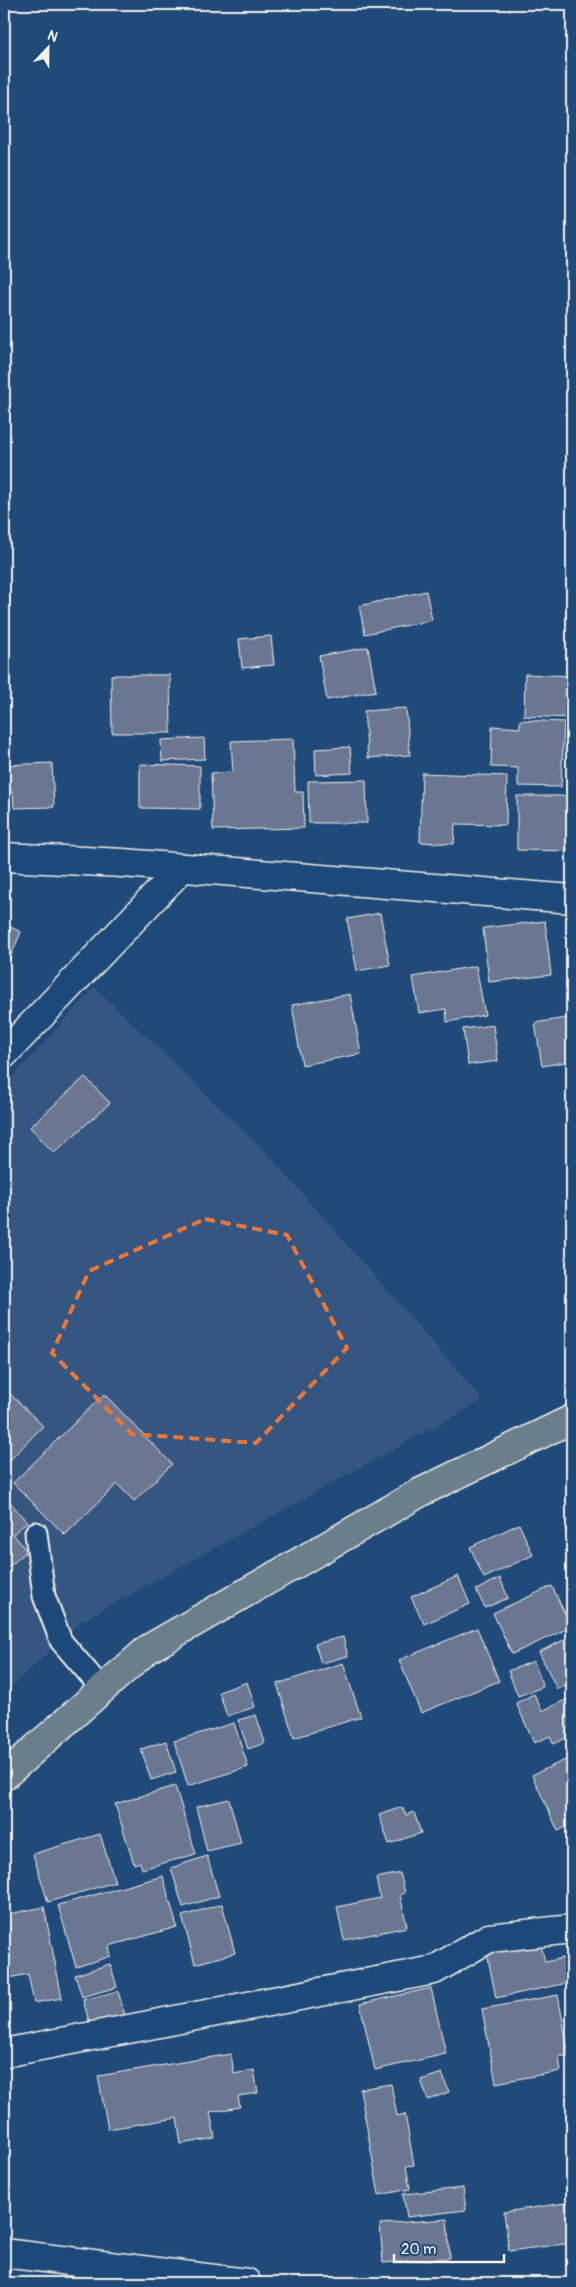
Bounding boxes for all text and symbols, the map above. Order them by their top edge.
north arrow [22,22,72,72]
text: N [45,27,60,46]
scale bar [394,2232,504,2264]
text: 20 m [401,2240,436,2259]

